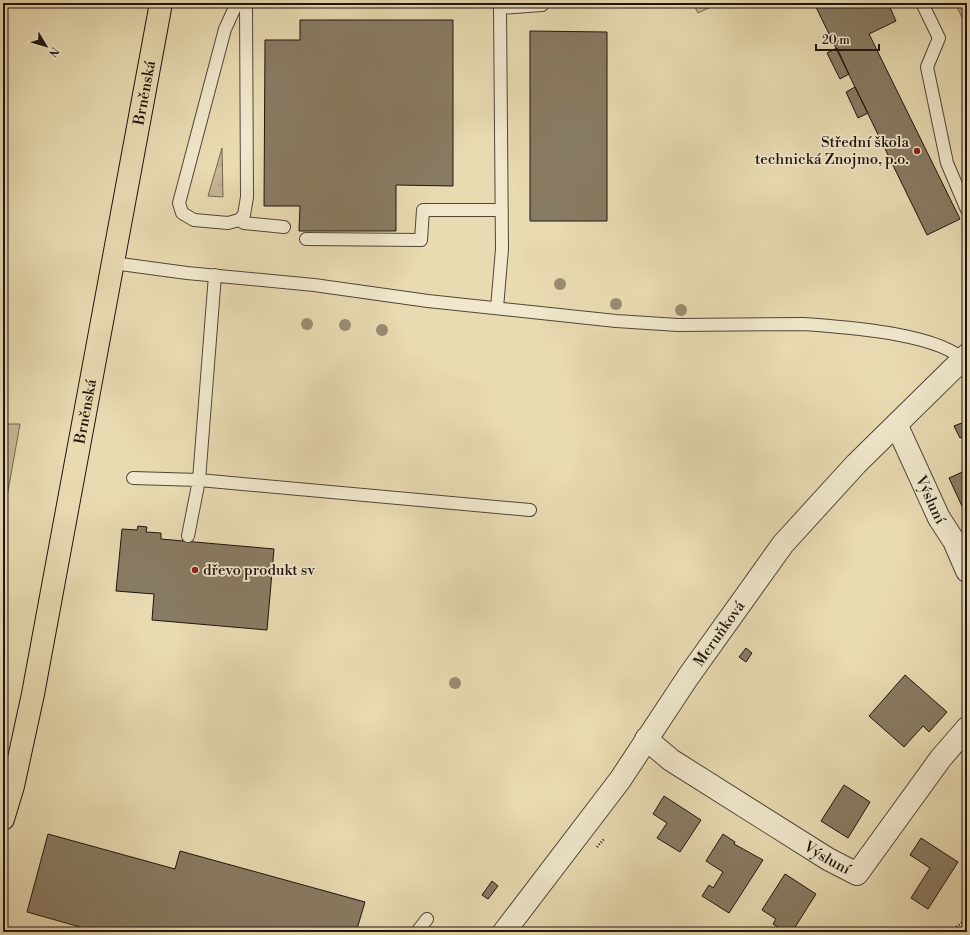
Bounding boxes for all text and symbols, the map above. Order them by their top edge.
north arrow [26,26,66,66]
scale bar [816,26,879,52]
text: 20 m [822,33,850,48]
text: N [45,44,61,60]
street label: Brněnská [129,59,160,128]
place label: Střední škola technická Znojmo, p.o. [755,133,909,169]
marker: Střední škola technická Znojmo, p.o. [912,146,922,156]
street label: Brněnská [70,377,101,446]
street label: Výsluní [911,472,950,529]
place label: dřevo produkt sv [203,561,316,580]
marker: dřevo produkt sv [190,565,200,575]
street label: Meruňková [690,597,750,670]
street label: Výsluní [799,837,855,879]

